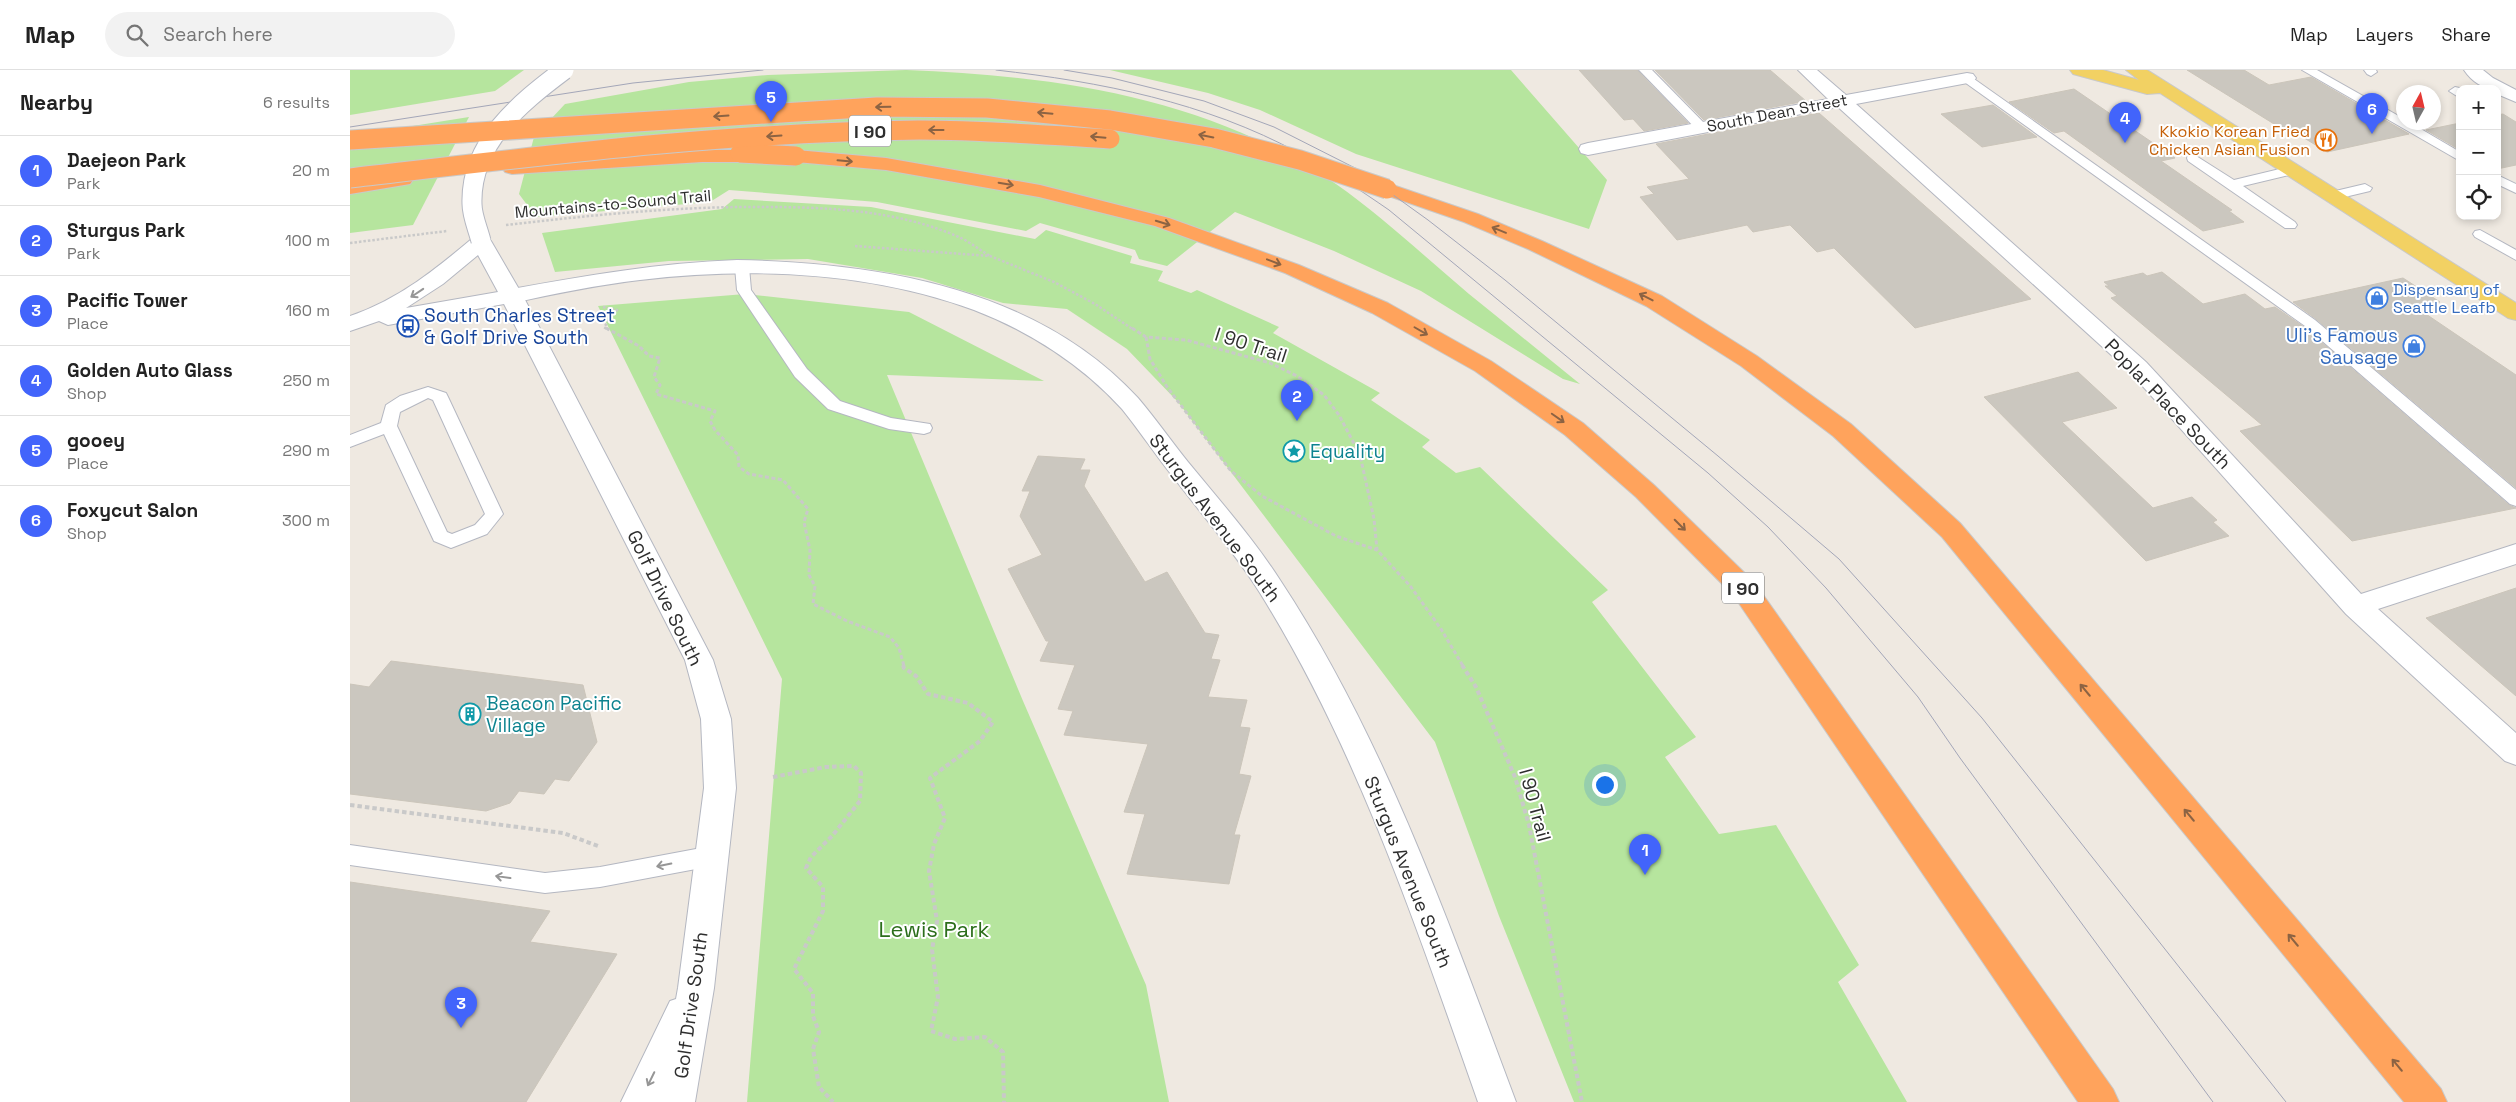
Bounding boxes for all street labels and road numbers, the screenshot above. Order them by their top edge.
street label: South Dean Street [1705,89,1849,137]
road number: I 90 [849,116,891,146]
street label: Mountains-to-Sound Trail [514,185,712,223]
street label: I 90 Trail [1212,322,1290,368]
street label: Poplar Place South [2099,333,2237,475]
street label: Sturgus Avenue South [1143,429,1287,607]
street label: Golf Drive South [621,526,709,670]
road number: I 90 [1722,572,1764,604]
street label: I 90 Trail [1513,766,1557,844]
street label: Sturgus Avenue South [1358,772,1458,972]
street label: Golf Drive South [668,930,714,1080]

